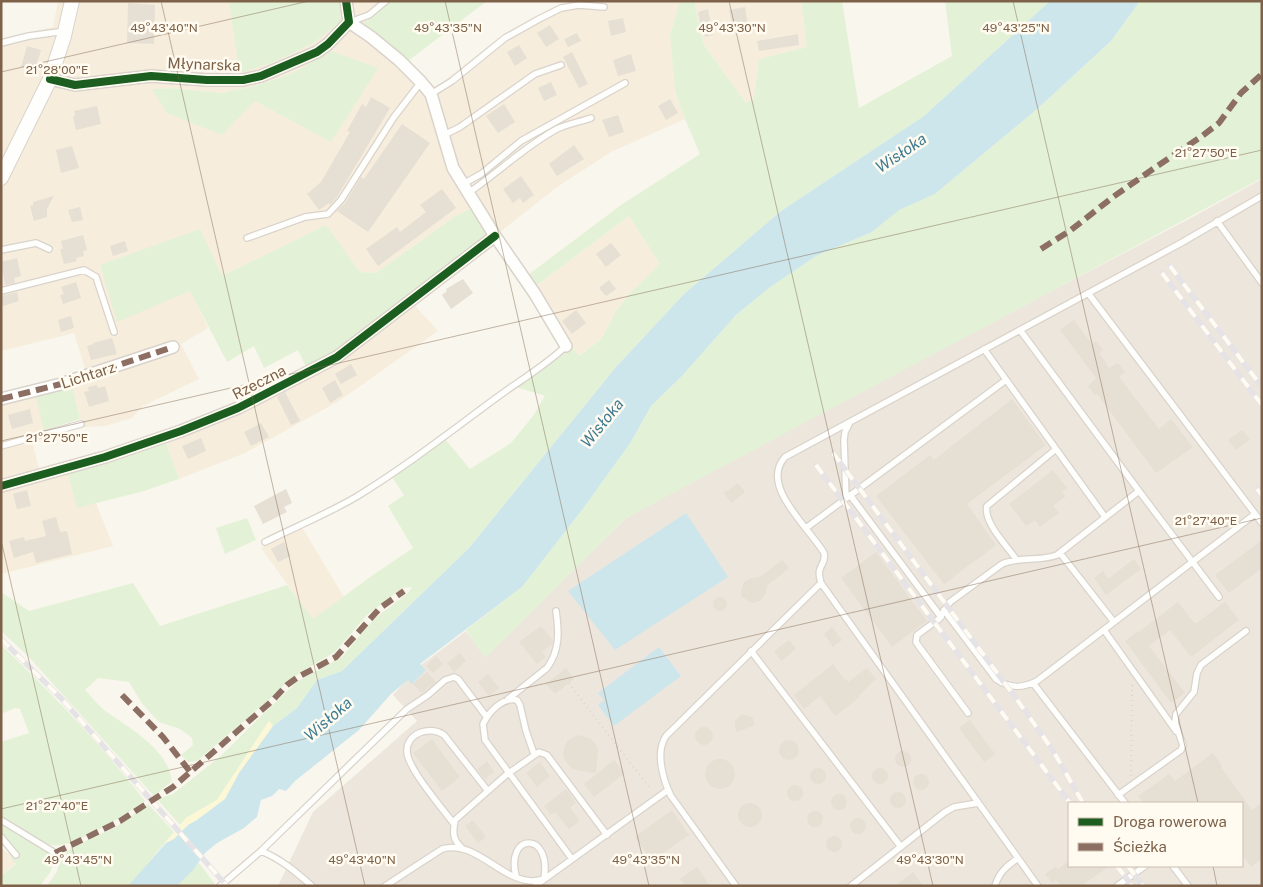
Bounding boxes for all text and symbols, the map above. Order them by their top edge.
text: 49°43'40"N [130,21,198,35]
text: 49°43'35"N [414,21,482,35]
text: 49°43'30"N [698,21,766,35]
text: 49°43'25"N [982,21,1050,35]
street label: Młynarska [167,54,241,74]
text: 21°28'00"E [26,63,88,77]
water label: Wisłoka [872,129,930,177]
text: 21°27'50"E [1175,146,1237,160]
street label: Lichtarz [59,358,117,392]
street label: Rzeczna [229,361,289,403]
water label: Wisłoka [577,395,627,451]
text: 21°27'50"E [26,431,88,445]
text: 21°27'40"E [1175,514,1237,528]
water label: Wisłoka [300,693,356,745]
text: 21°27'40"E [26,799,88,813]
legend [1068,802,1243,867]
text: Droga rowerowa [1113,813,1227,830]
text: Ścieżka [1113,837,1167,855]
text: 49°43'45"N [44,853,112,867]
text: 49°43'40"N [328,853,396,867]
text: 49°43'35"N [612,853,680,867]
text: 49°43'30"N [896,853,964,867]

